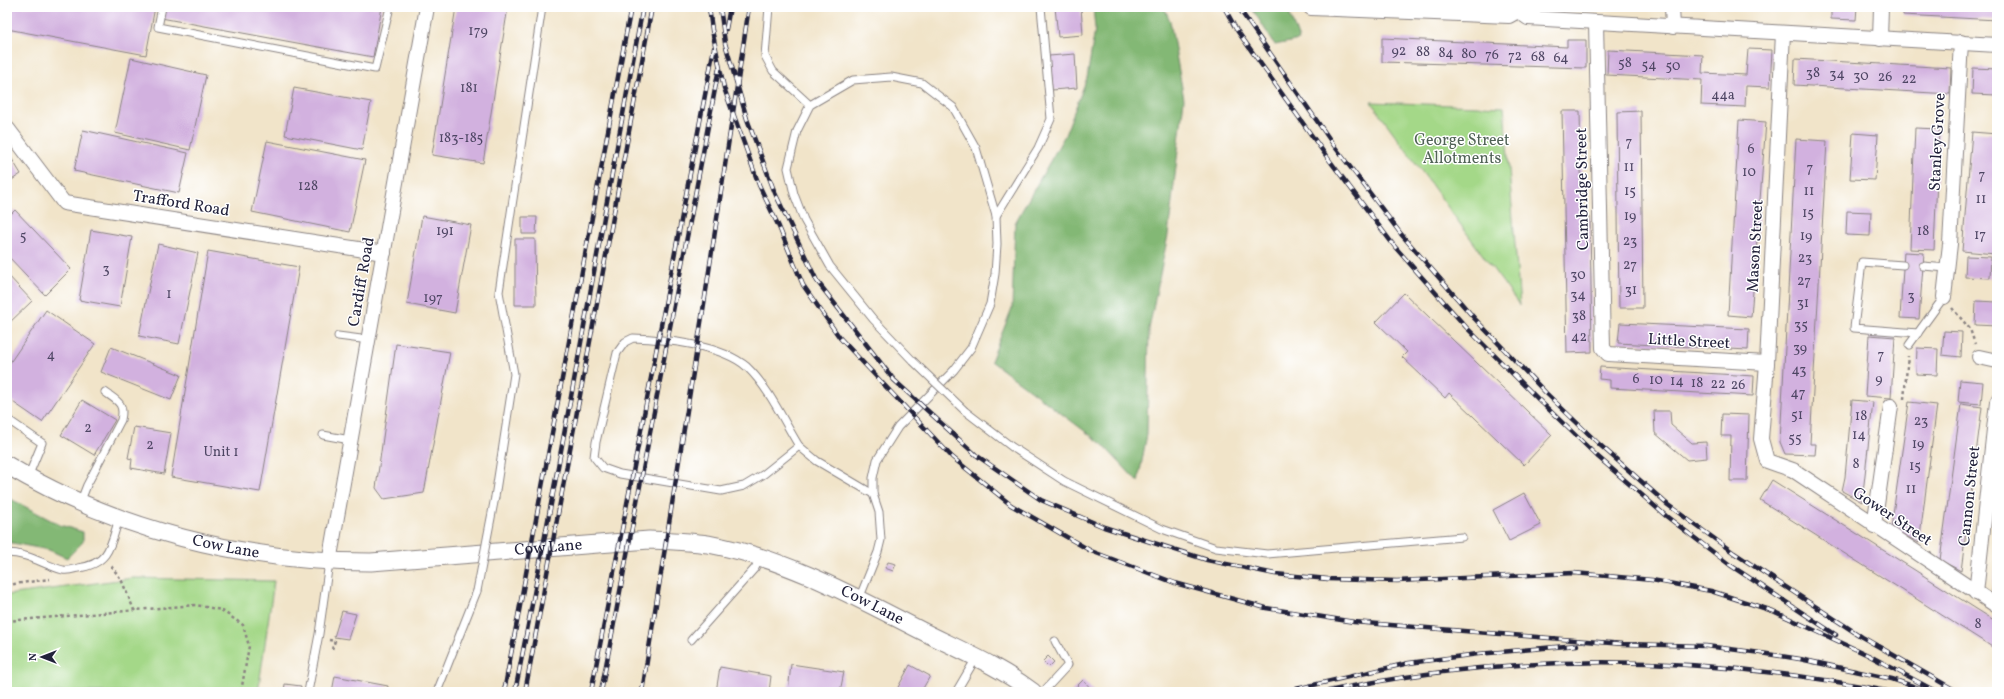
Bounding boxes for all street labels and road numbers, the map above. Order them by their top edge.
street label: Stanley Grove [1924,92,1952,192]
street label: Cambridge Street [1571,127,1595,251]
street label: Trafford Road [131,186,231,222]
street label: Mason Street [1743,199,1769,293]
street label: Cardiff Road [343,236,381,328]
street label: Little Street [1647,329,1731,355]
street label: Cannon Street [1954,444,1986,547]
street label: Gower Street [1848,482,1936,552]
street label: Cow Lane [190,530,261,564]
street label: Cow Lane [513,534,583,562]
street label: Cow Lane [837,581,907,631]

